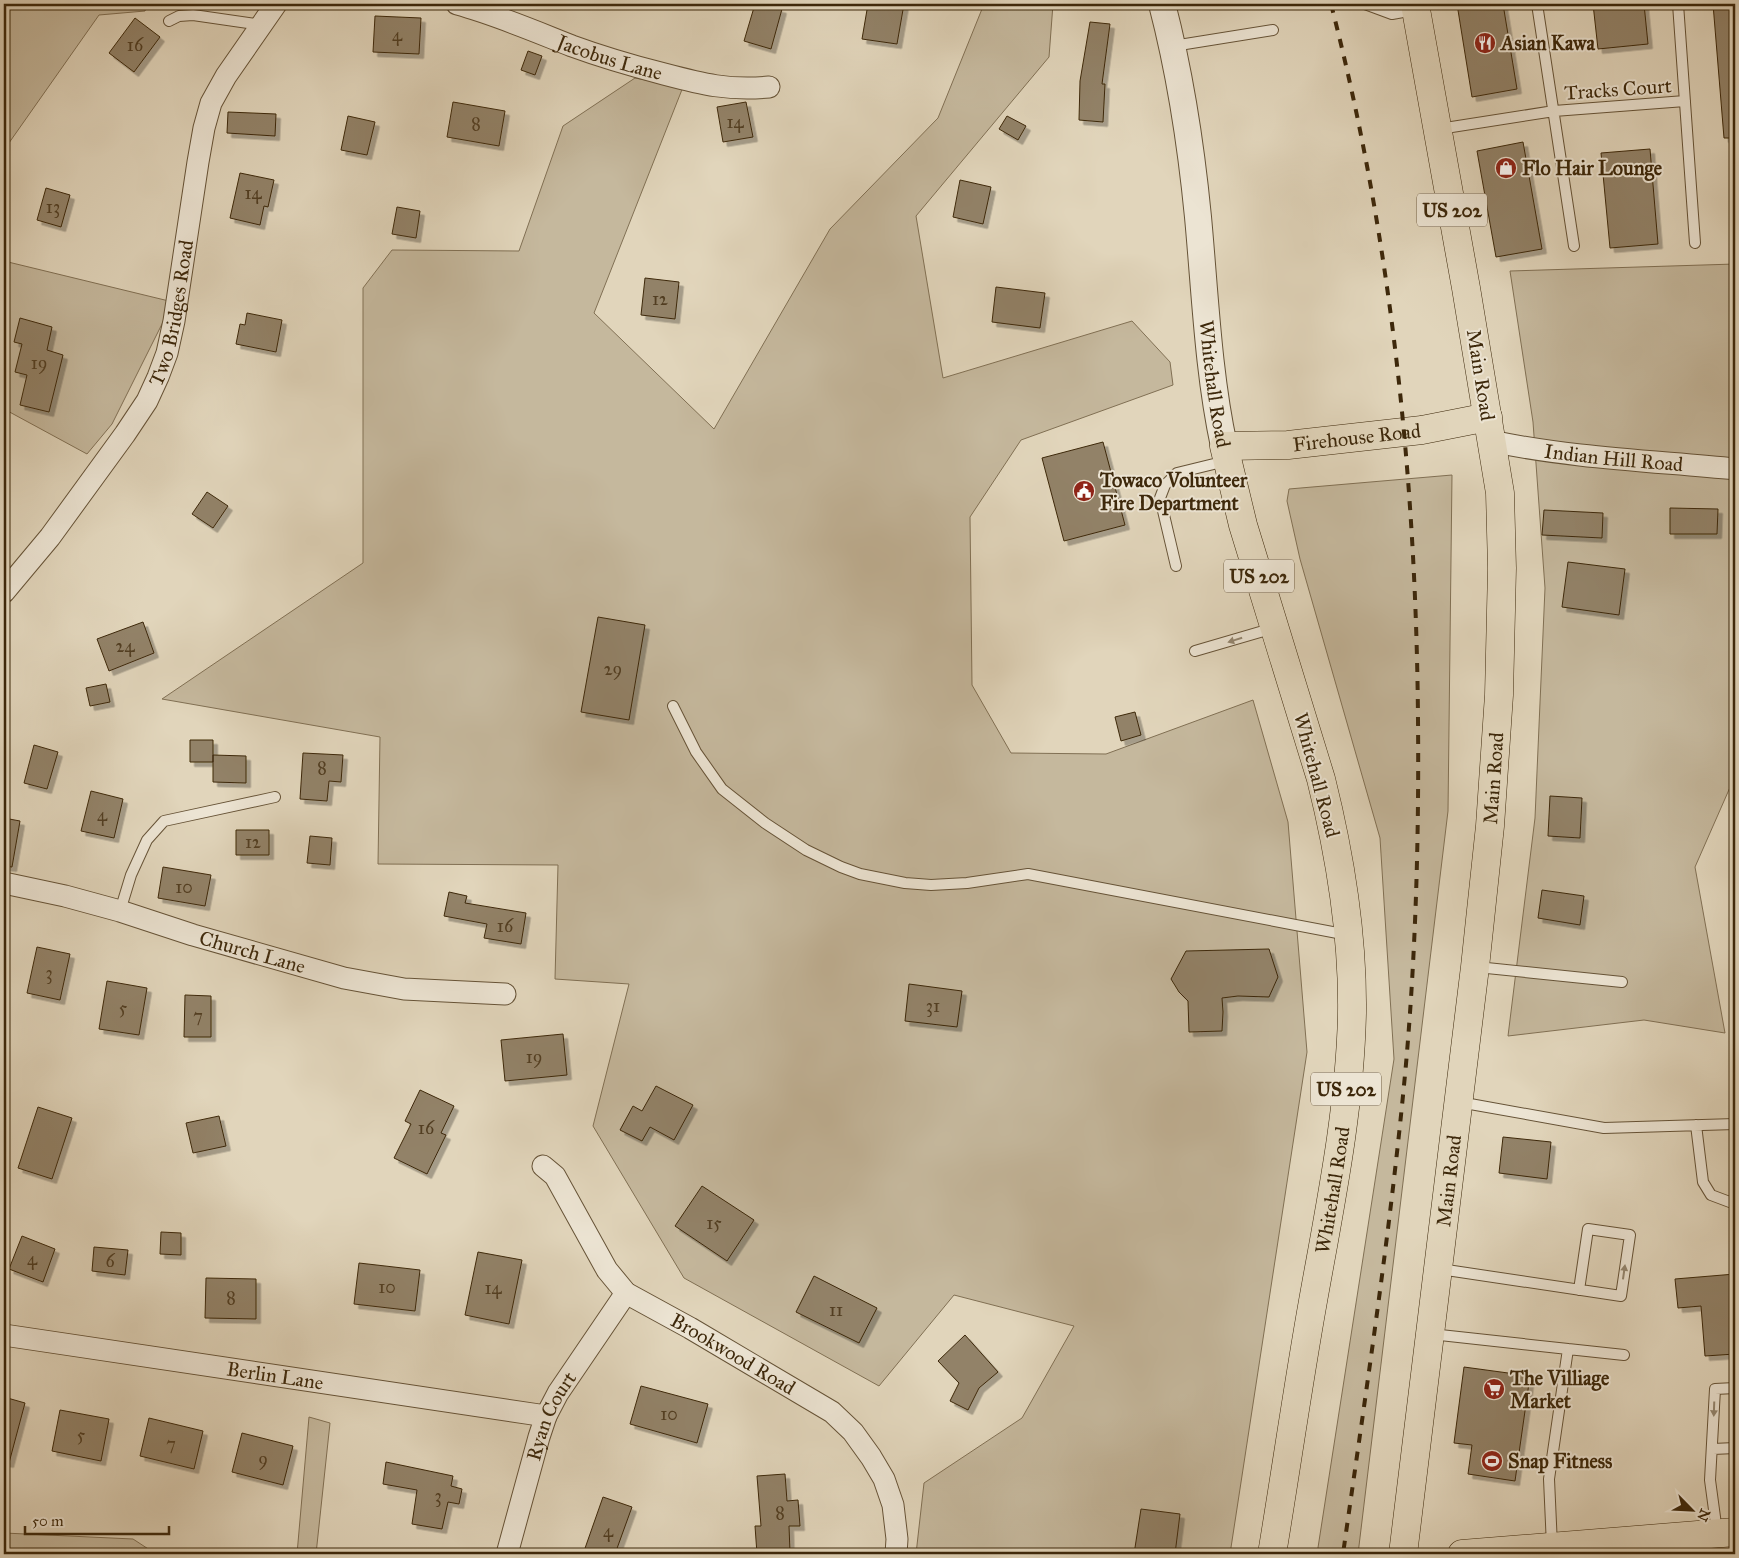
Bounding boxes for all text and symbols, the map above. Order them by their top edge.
house number: 4 [392,24,403,46]
street label: Jacobus Lane [551,29,665,85]
restaurant icon: Asian Kawa [1473,31,1497,55]
place label: Asian Kawa [1499,31,1595,55]
house number: 16 [127,34,144,56]
street label: Tracks Court [1563,73,1673,105]
house number: 14 [726,111,745,133]
house number: 8 [471,113,481,135]
shop icon: Flo Hair Lounge [1494,156,1518,180]
place label: Flo Hair Lounge [1522,156,1663,181]
house number: 14 [244,182,263,204]
road number: US 202 [1417,194,1487,226]
house number: 13 [46,196,60,218]
street label: Two Bridges Road [143,238,198,390]
house number: 12 [652,288,668,310]
street label: Whitehall Road [1195,319,1236,450]
street label: Main Road [1462,328,1500,422]
house number: 19 [31,352,47,374]
street label: Firehouse Road [1291,418,1422,456]
street label: Indian Hill Road [1543,439,1684,476]
place label: Towaco Volunteer Fire Department [1099,468,1248,516]
public building icon: Towaco Volunteer Fire Department [1072,479,1096,503]
road number: US 202 [1224,560,1294,592]
house number: 24 [116,635,135,657]
one-way arrow [1227,636,1242,644]
house number: 29 [604,658,622,680]
street label: Whitehall Road [1289,710,1345,840]
street label: Main Road [1478,731,1508,825]
house number: 8 [317,757,327,779]
house number: 4 [97,804,108,826]
house number: 12 [245,831,261,853]
house number: 10 [175,876,193,898]
house number: 16 [497,915,514,937]
street label: Church Lane [197,925,308,978]
house number: 3 [45,962,53,984]
house number: 31 [926,995,940,1017]
house number: 5 [119,997,128,1019]
house number: 7 [193,1005,203,1027]
house number: 19 [526,1046,542,1068]
road number: US 202 [1311,1072,1381,1106]
house number: 16 [418,1117,435,1139]
street label: Whitehall Road [1310,1125,1355,1255]
street label: Main Road [1431,1133,1466,1228]
house number: 15 [706,1212,722,1234]
house number: 4 [27,1248,38,1270]
house number: 6 [105,1250,115,1272]
one-way arrow [1621,1264,1629,1280]
house number: 10 [378,1276,396,1298]
house number: 14 [484,1277,503,1299]
house number: 8 [226,1287,236,1309]
house number: 11 [829,1299,843,1321]
street label: Brookwood Road [667,1308,800,1400]
street label: Berlin Lane [225,1356,325,1395]
place label: The Villiage Market [1509,1366,1610,1413]
street label: Ryan Court [521,1367,581,1463]
supermarket icon: The Villiage Market [1482,1377,1506,1401]
one-way arrow [1710,1401,1718,1417]
house number: 10 [660,1403,678,1425]
house number: 5 [77,1424,86,1446]
house number: 7 [166,1433,176,1455]
house number: 9 [258,1448,268,1470]
sports icon: Snap Fitness [1480,1449,1504,1473]
place label: Snap Fitness [1508,1449,1613,1474]
house number: 3 [434,1485,442,1507]
north arrow [1666,1486,1716,1536]
house number: 8 [775,1502,785,1524]
scale bar [25,1503,169,1535]
text: N [1693,1506,1714,1524]
text: 50 m [32,1512,64,1530]
house number: 4 [603,1520,614,1542]

